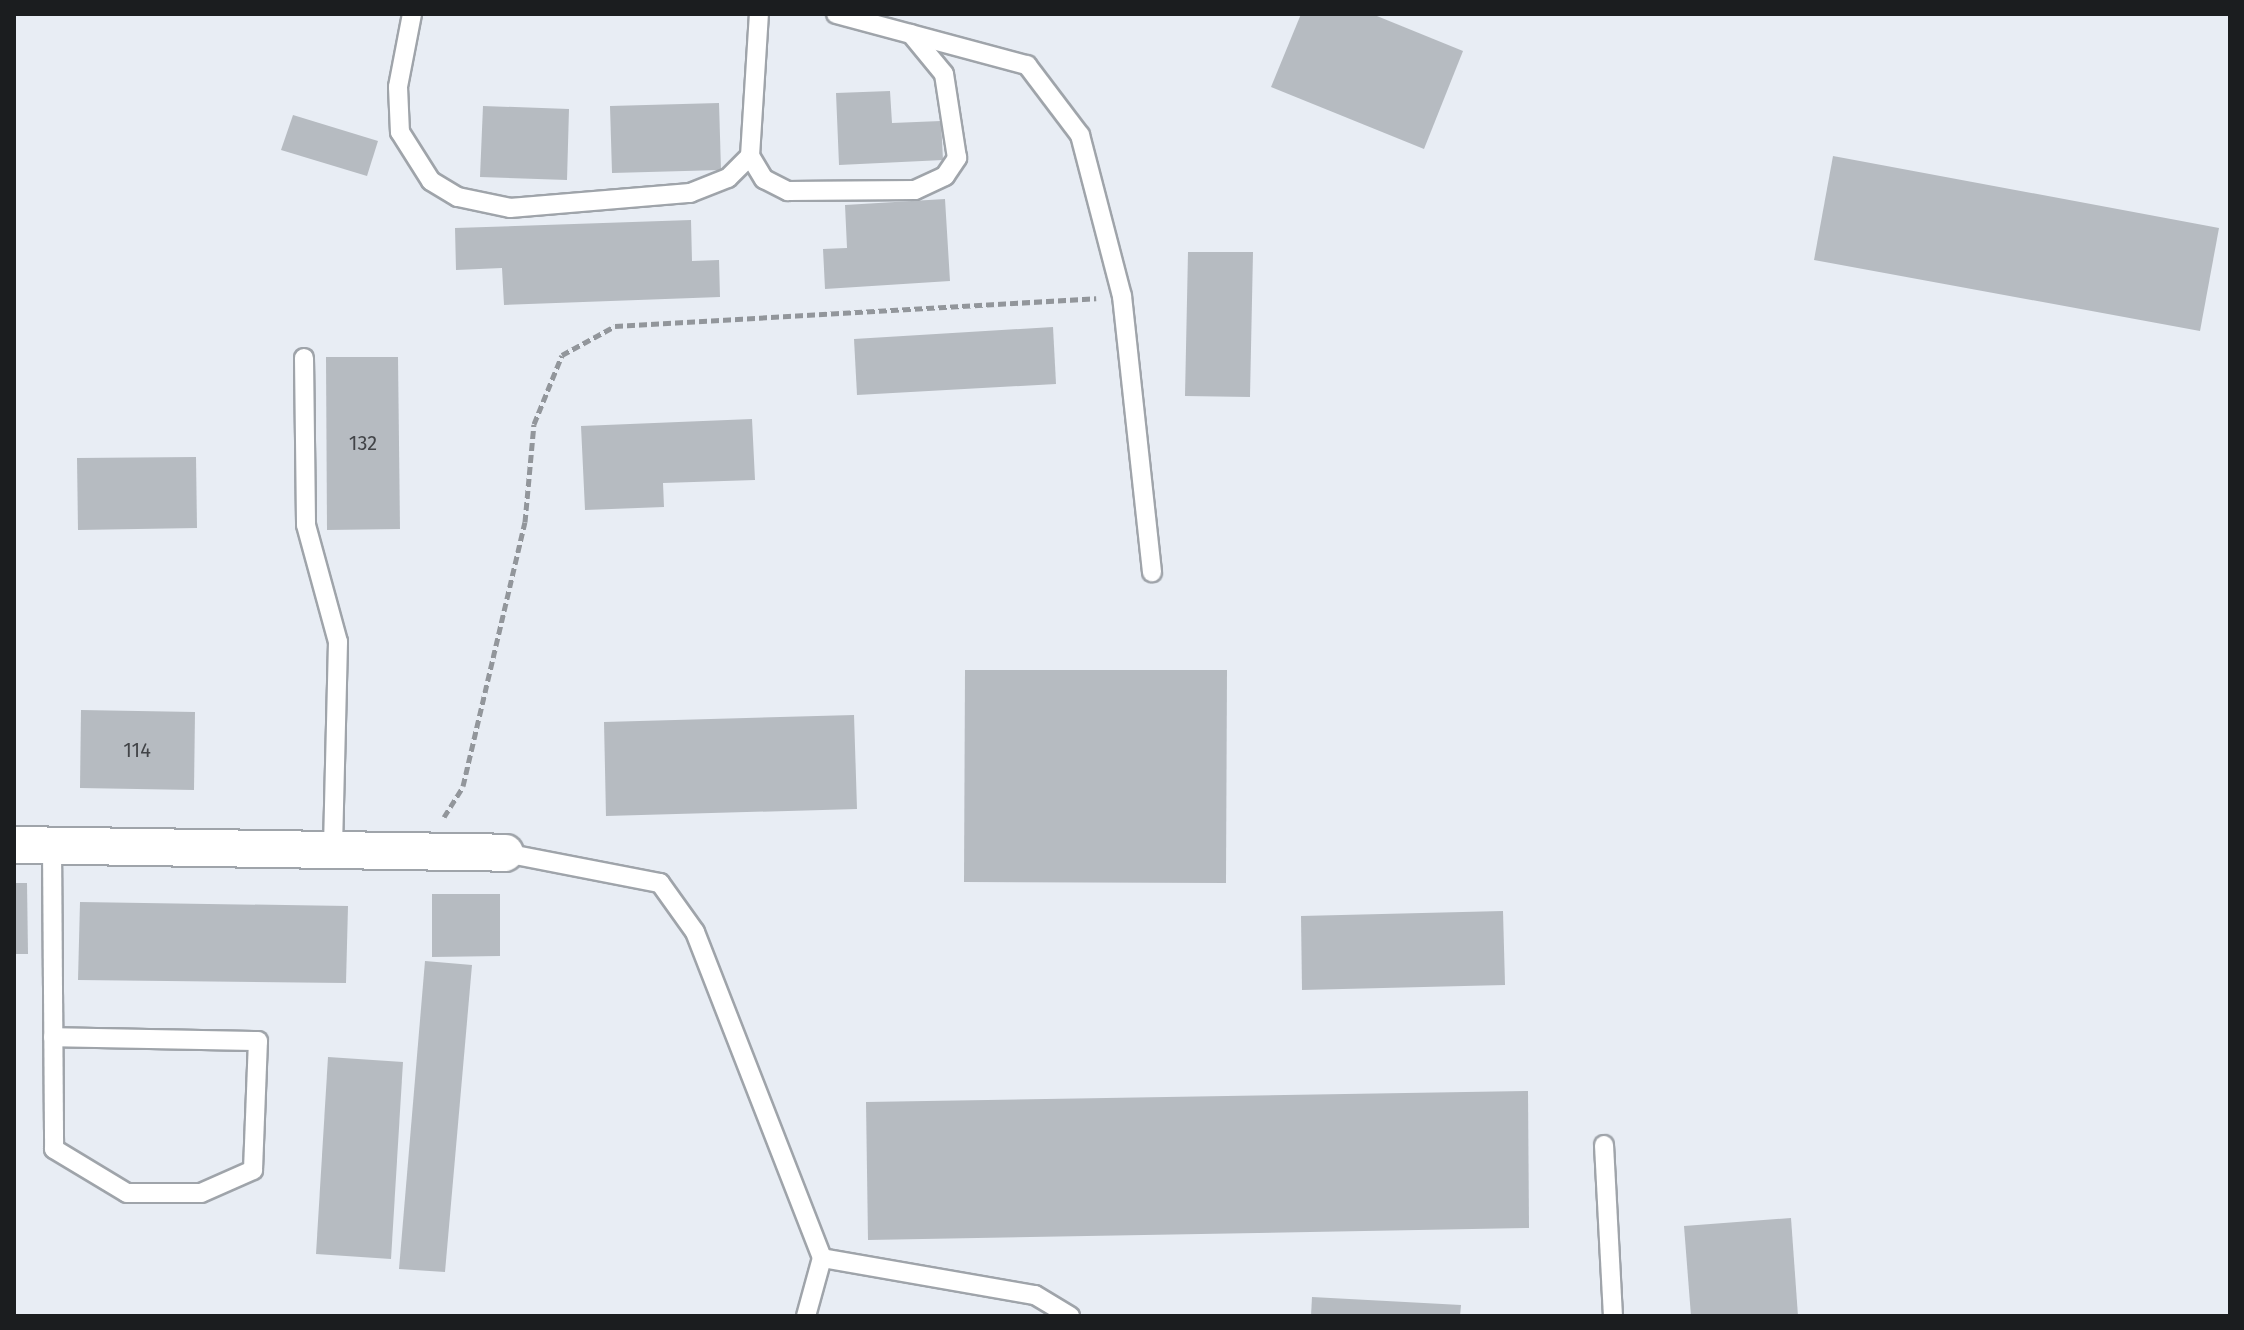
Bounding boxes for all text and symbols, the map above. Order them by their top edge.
house number: 132 [349,431,377,455]
house number: 114 [123,738,151,762]

